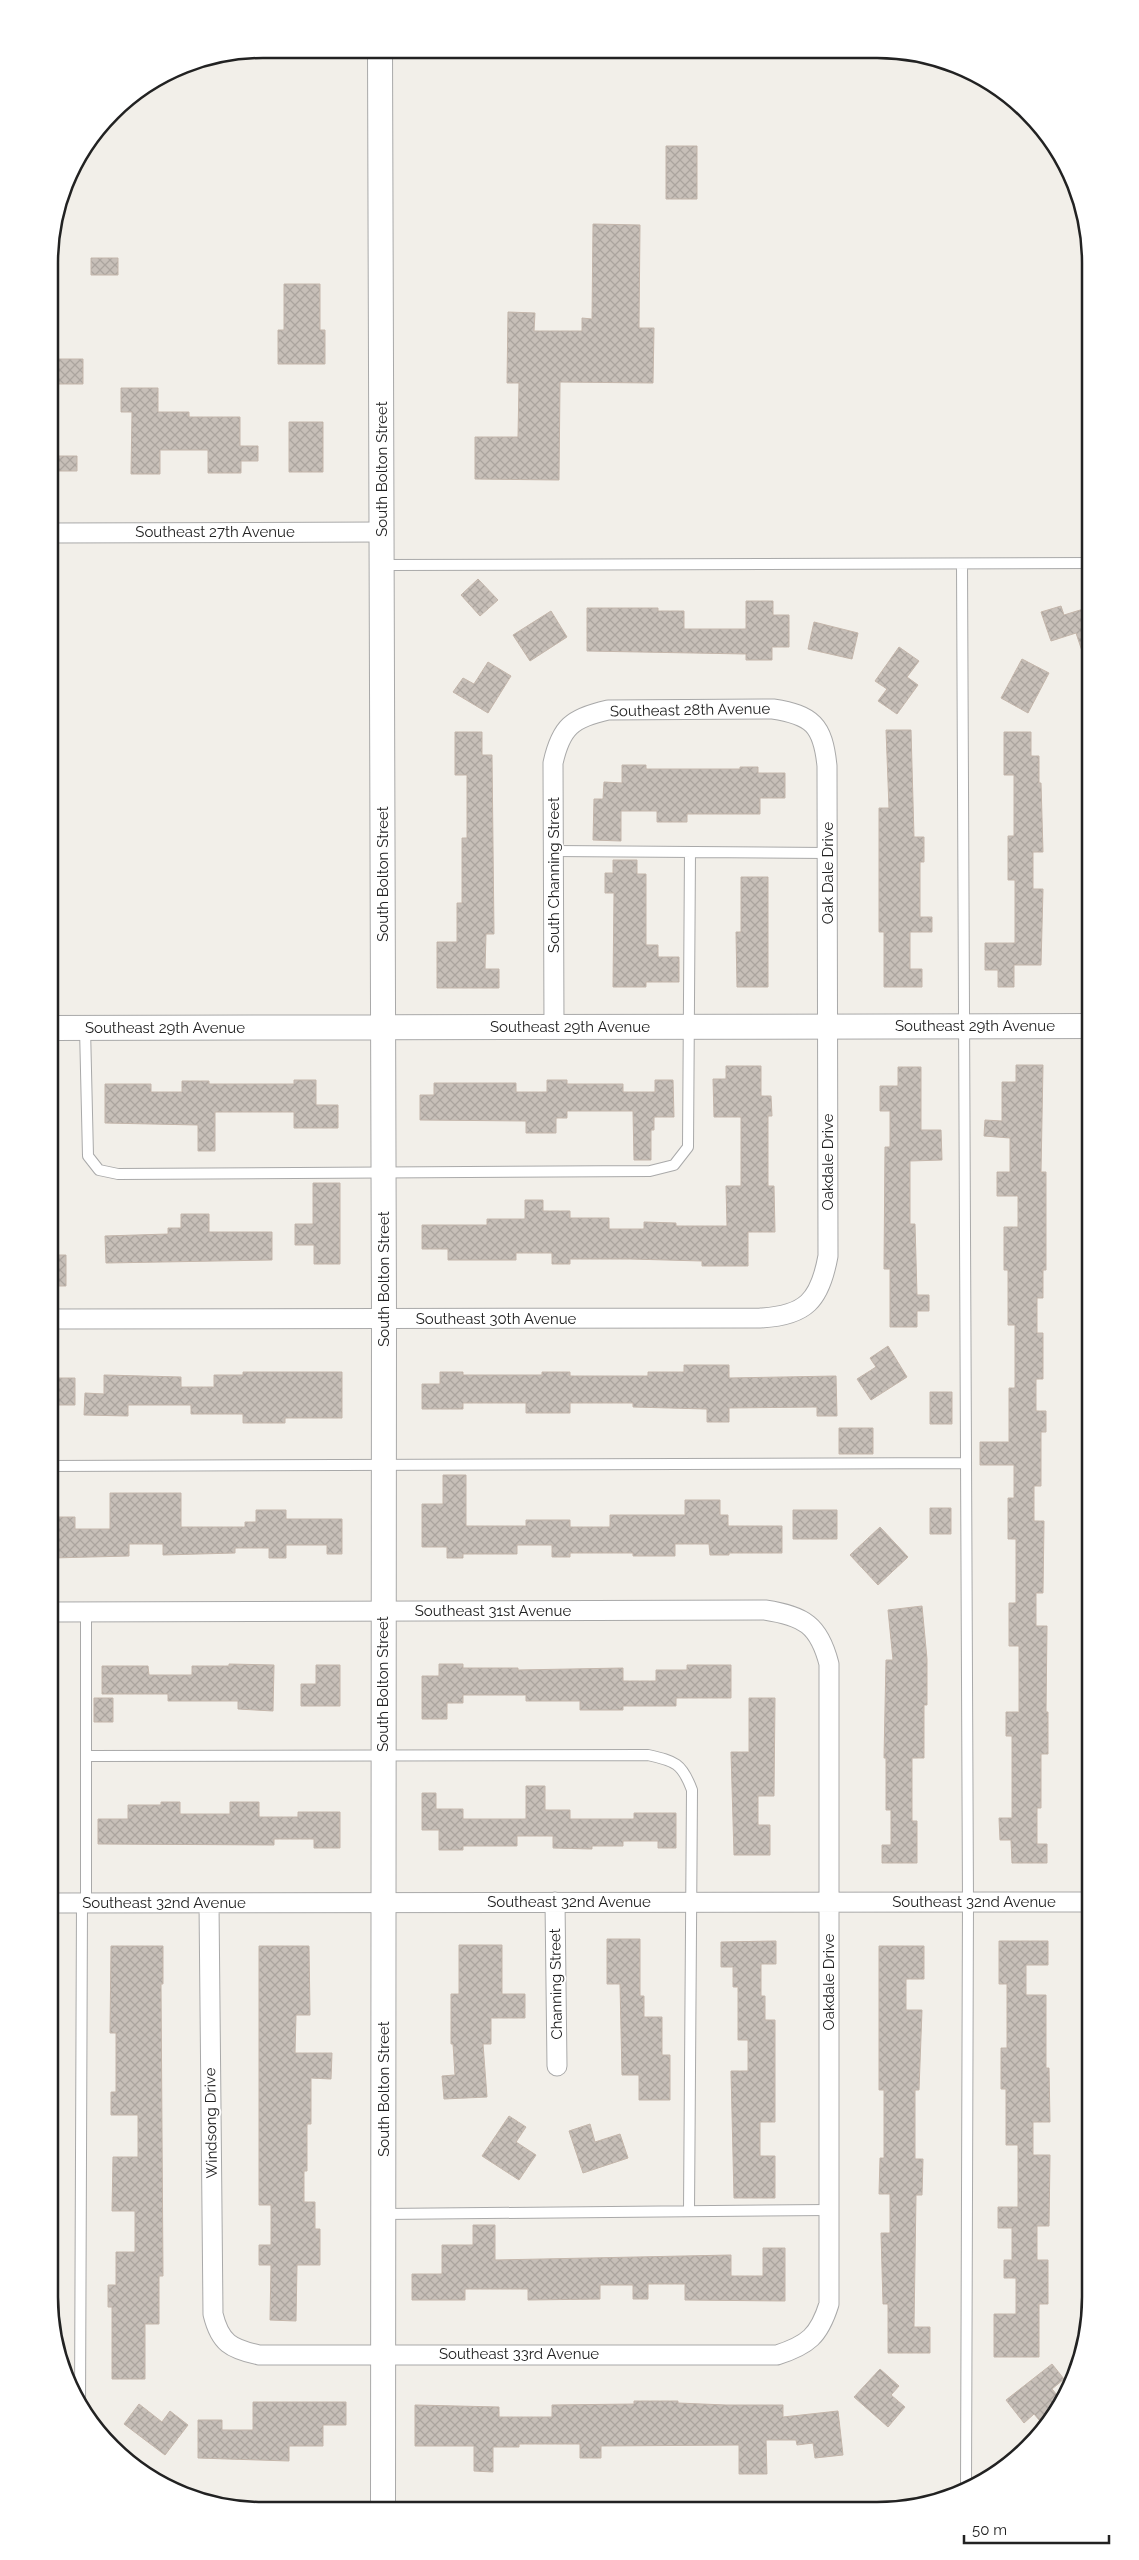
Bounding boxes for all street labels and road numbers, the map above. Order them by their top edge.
street label: South Bolton Street [373,401,391,537]
street label: Southeast 27th Avenue [135,523,295,541]
street label: Southeast 28th Avenue [610,700,770,720]
street label: South Channing Street [545,797,563,953]
street label: South Bolton Street [374,806,392,942]
street label: Oak Dale Drive [819,822,837,924]
street label: Southeast 29th Avenue [895,1017,1055,1035]
street label: Southeast 29th Avenue [490,1018,650,1036]
street label: Southeast 29th Avenue [85,1019,245,1037]
street label: Oakdale Drive [819,1113,837,1210]
street label: South Bolton Street [375,1211,393,1347]
street label: Southeast 30th Avenue [416,1310,577,1328]
street label: Southeast 31st Avenue [415,1602,571,1620]
street label: South Bolton Street [374,1616,392,1752]
street label: Southeast 32nd Avenue [487,1893,651,1911]
street label: Southeast 32nd Avenue [892,1893,1056,1911]
street label: Southeast 32nd Avenue [82,1894,246,1912]
street label: Channing Street [546,1928,566,2040]
street label: Oakdale Drive [820,1933,838,2030]
street label: South Bolton Street [375,2021,393,2157]
street label: Windsong Drive [201,2067,221,2179]
street label: Southeast 33rd Avenue [439,2345,599,2363]

